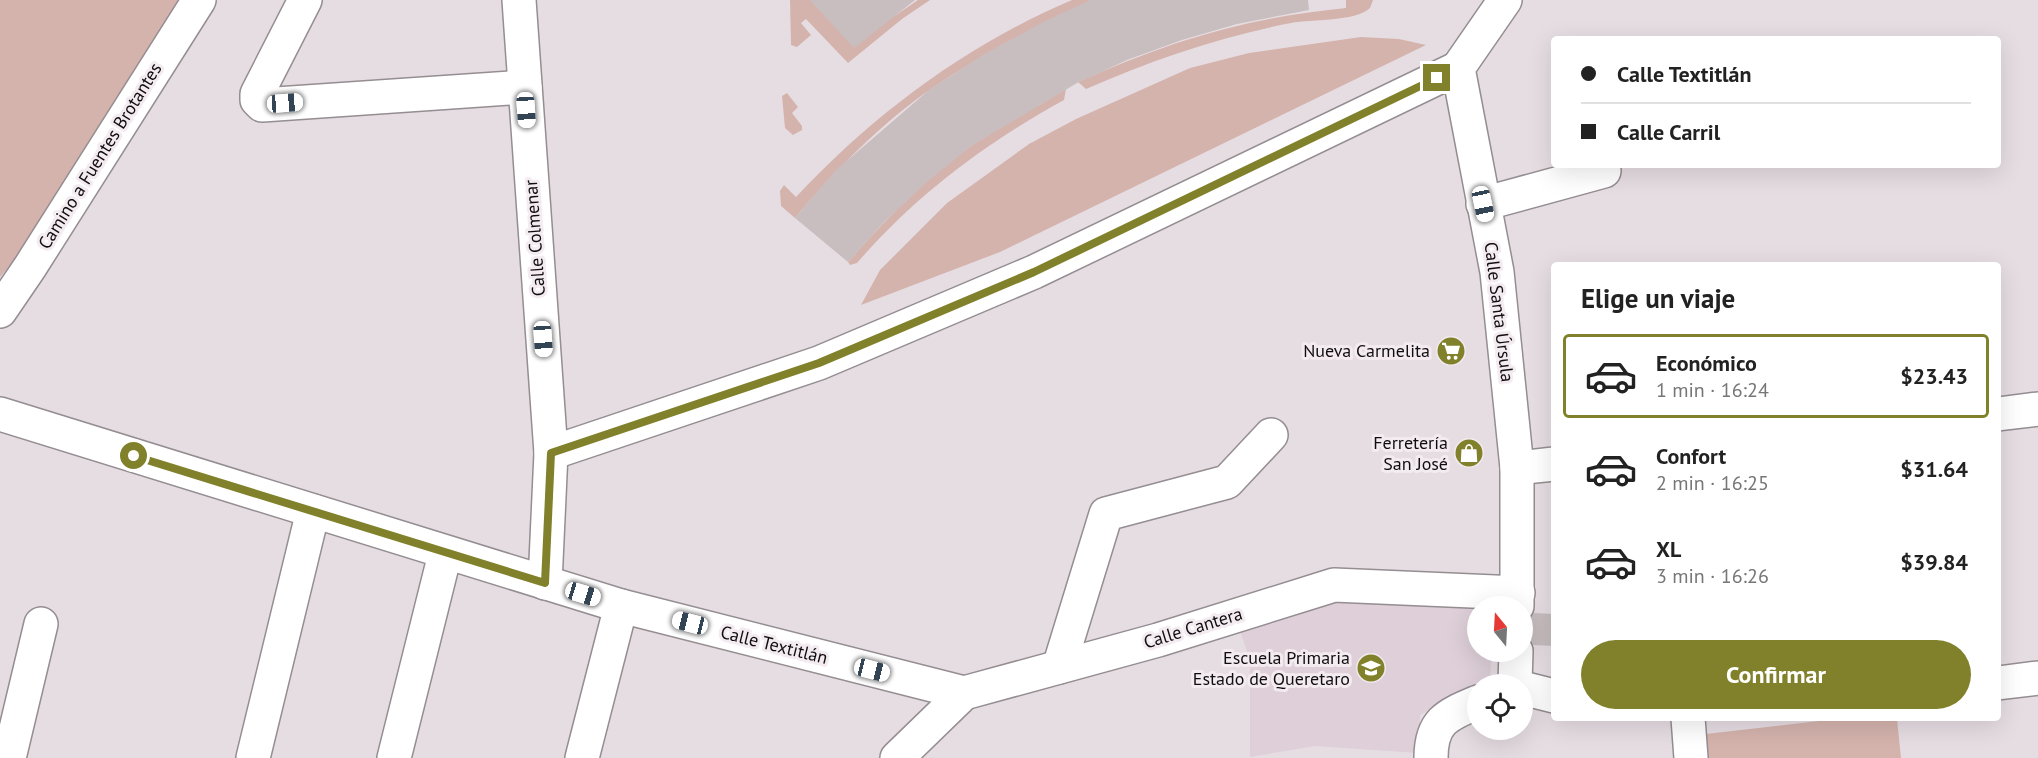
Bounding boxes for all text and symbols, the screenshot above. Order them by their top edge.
street label: Camino a Fuentes Brotantes [33,58,166,253]
text: Calle Textitlán [1617,60,1751,88]
route end [1423,64,1450,91]
car [516,91,536,129]
car [266,93,304,113]
text: Calle Carril [1617,118,1720,146]
street label: Calle Colmenar [519,179,550,297]
car [1470,185,1496,223]
street label: Calle Santa Úrsula [1479,241,1519,383]
text: Elige un viaje [1581,281,1735,315]
car [533,320,553,358]
supermarket icon: Nueva Carmelita [1435,335,1467,367]
place label: Nueva Carmelita [1303,339,1430,362]
icon: car [1584,349,1638,403]
text: Económico [1656,349,1757,377]
text: $23.43 [1900,362,1968,390]
text: 1 min · 16:24 [1656,377,1769,403]
place label: Ferretería San José [1373,431,1448,475]
shop icon: Ferretería San José [1453,437,1485,469]
route start [120,442,147,469]
icon: car [1584,442,1638,496]
text: Confort [1656,442,1726,470]
text: $31.64 [1900,455,1968,483]
text: 2 min · 16:25 [1656,470,1769,496]
icon: car [1584,535,1638,589]
text: XL [1656,535,1681,563]
text: $39.84 [1900,548,1968,576]
text: 3 min · 16:26 [1656,563,1769,589]
car [563,580,603,608]
north arrow [1467,596,1533,662]
map controls [1467,596,1533,740]
street label: Calle Cantera [1141,602,1245,653]
car [670,610,710,636]
street label: Calle Textitlán [718,620,830,669]
button: Confirmar [1581,640,1971,709]
place label: Escuela Primaria Estado de Queretaro [1193,646,1350,690]
school or university icon: Escuela Primaria Estado de Queretaro [1355,652,1387,684]
car [852,657,892,683]
button: locate [1467,674,1533,740]

